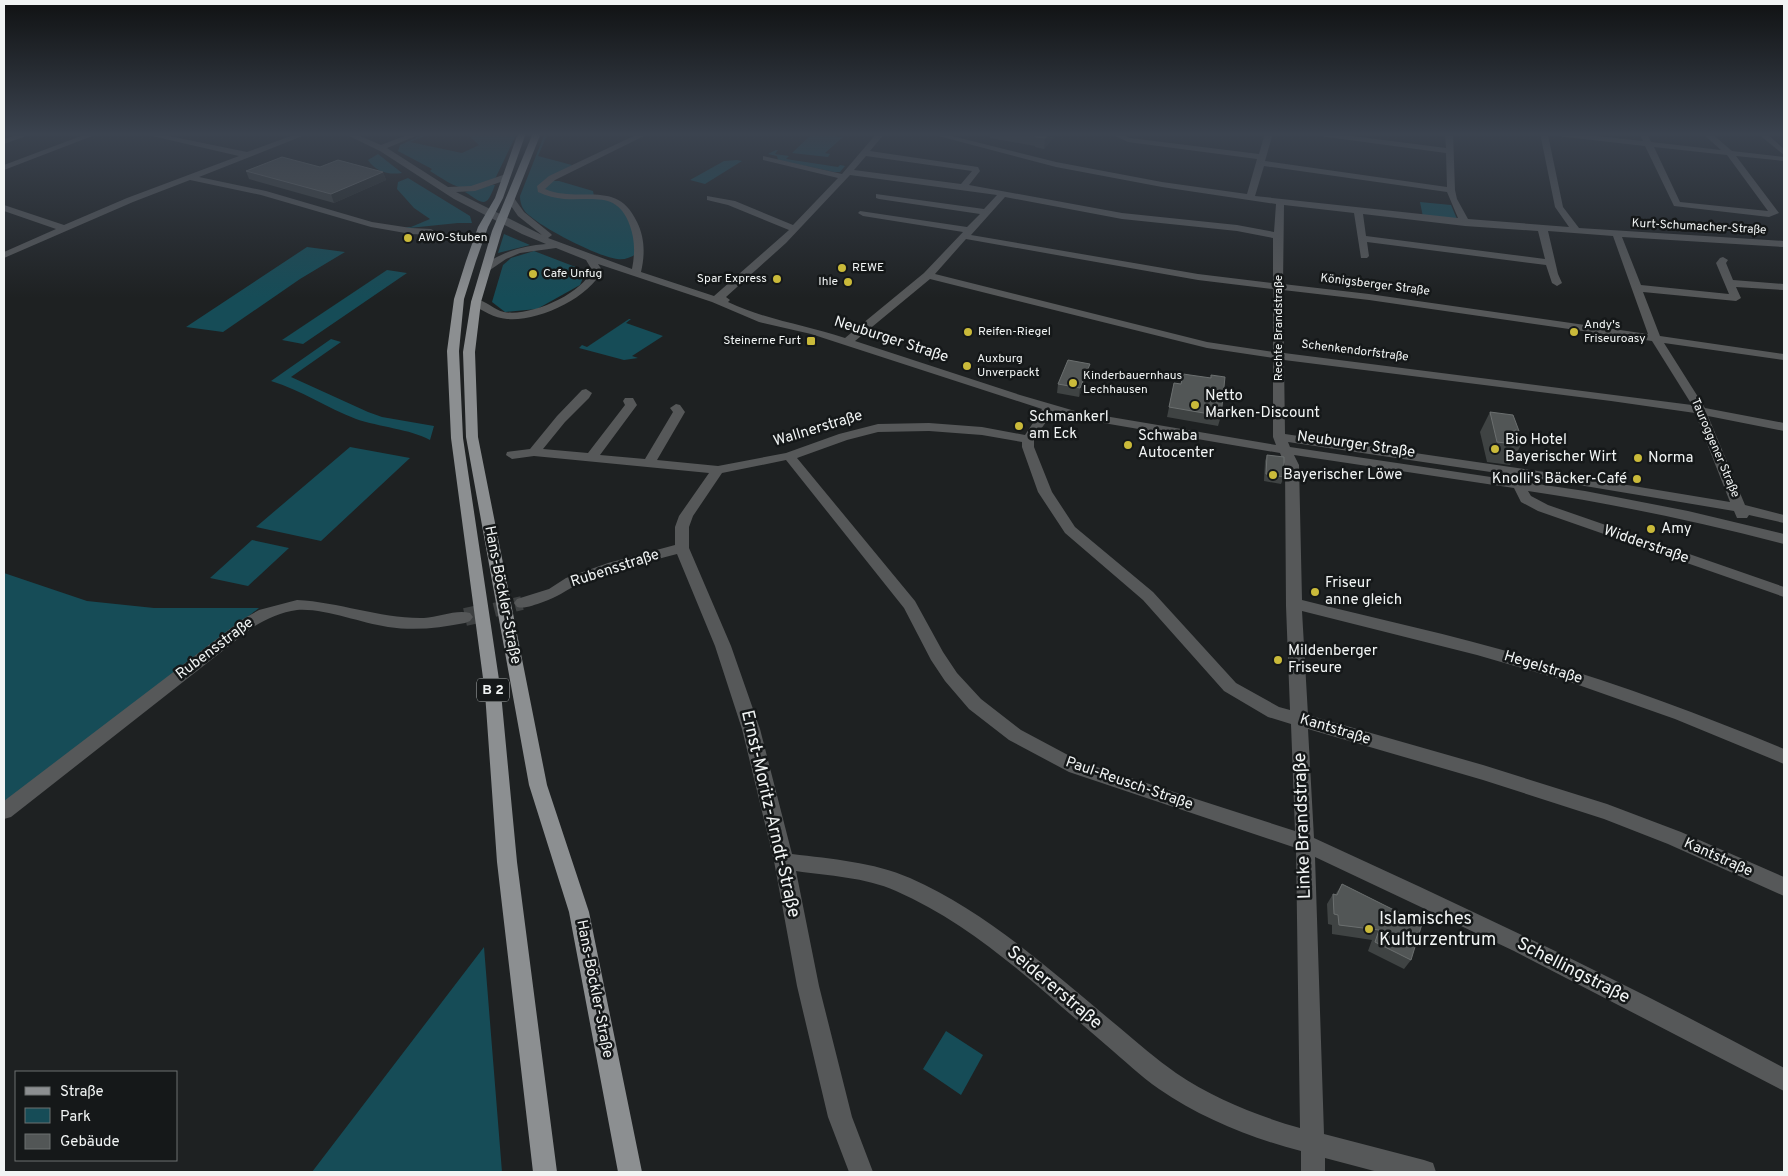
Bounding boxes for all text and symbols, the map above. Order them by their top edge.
street label: Kurt-Schumacher-Straße [1631,215,1767,239]
place label: AWO-Stuben [418,230,487,246]
marker: AWO-Stuben [402,232,414,244]
place label: REWE [852,260,884,276]
marker: REWE [836,262,848,274]
place label: Cafe Unfug [543,266,602,282]
marker: Cafe Unfug [527,268,539,280]
street label: Königsberger Straße [1319,270,1431,300]
place label: Spar Express [697,271,767,287]
marker: Spar Express [771,273,783,285]
place label: Ihle [818,274,838,290]
street label: Rechte Brandstraße [1271,275,1287,381]
marker: Ihle [842,276,854,288]
street label: Neuburger Straße [831,313,951,367]
place label: Andy's Friseuroasy [1584,317,1646,347]
place label: Reifen-Riegel [978,324,1051,340]
marker: Reifen-Riegel [962,326,974,338]
marker: Andy's Friseuroasy [1568,326,1580,338]
place label: Steinerne Furt [723,333,801,349]
marker: Steinerne Furt [805,335,817,347]
street label: Schenkendorfstraße [1300,336,1410,366]
place label: Auxburg Unverpackt [977,351,1040,381]
marker: Auxburg Unverpackt [961,360,973,372]
place label: Kinderbauernhaus Lechhausen [1083,368,1182,398]
marker: Kinderbauernhaus Lechhausen [1067,377,1079,389]
place label: Netto Marken-Discount [1205,387,1320,423]
street label: Tauroggener Straße [1687,396,1743,500]
marker: Netto Marken-Discount [1189,399,1201,411]
street label: Wallnerstraße [771,406,865,452]
place label: Schmankerl am Eck [1029,408,1109,444]
marker: Schmankerl am Eck [1013,420,1025,432]
place label: Schwaba Autocenter [1138,427,1214,463]
street label: Neuburger Straße [1296,427,1416,463]
place label: Bio Hotel Bayerischer Wirt [1505,431,1617,467]
marker: Schwaba Autocenter [1122,439,1134,451]
marker: Bio Hotel Bayerischer Wirt [1489,443,1501,455]
place label: Norma [1648,449,1693,468]
marker: Norma [1632,452,1644,464]
place label: Bayerischer Löwe [1283,466,1402,485]
marker: Bayerischer Löwe [1267,469,1279,481]
place label: Knolli's Bäcker-Café [1492,470,1627,489]
marker: Knolli's Bäcker-Café [1631,473,1643,485]
place label: Amy [1661,520,1692,539]
street label: Widderstraße [1601,522,1691,568]
marker: Amy [1645,523,1657,535]
street label: Hans-Böckler-Straße [479,524,525,666]
street label: Rubensstraße [568,546,662,592]
place label: Friseur anne gleich [1325,574,1402,610]
marker: Friseur anne gleich [1309,586,1321,598]
street label: Rubensstraße [172,614,258,684]
place label: Mildenberger Friseure [1288,642,1378,678]
street label: Hegelstraße [1501,647,1585,689]
marker: Mildenberger Friseure [1272,654,1284,666]
road number: B 2 [477,678,509,702]
street label: Ernst-Moritz-Arndt-Straße [735,708,805,920]
street label: Kantstraße [1297,710,1373,750]
street label: Linke Brandstraße [1289,752,1317,900]
street label: Paul-Reusch-Straße [1063,753,1195,815]
street label: Kantstraße [1681,834,1755,882]
place label: Islamisches Kulturzentrum [1379,908,1496,952]
street label: Hans-Böckler-Straße [571,918,617,1060]
marker: Islamisches Kulturzentrum [1363,923,1375,935]
street label: Schellingstraße [1512,933,1634,1009]
street label: Seidererstraße [1001,941,1107,1035]
legend [15,1071,178,1161]
text: Straße [60,1083,104,1102]
text: Park [60,1108,91,1127]
text: Gebäude [60,1133,120,1152]

